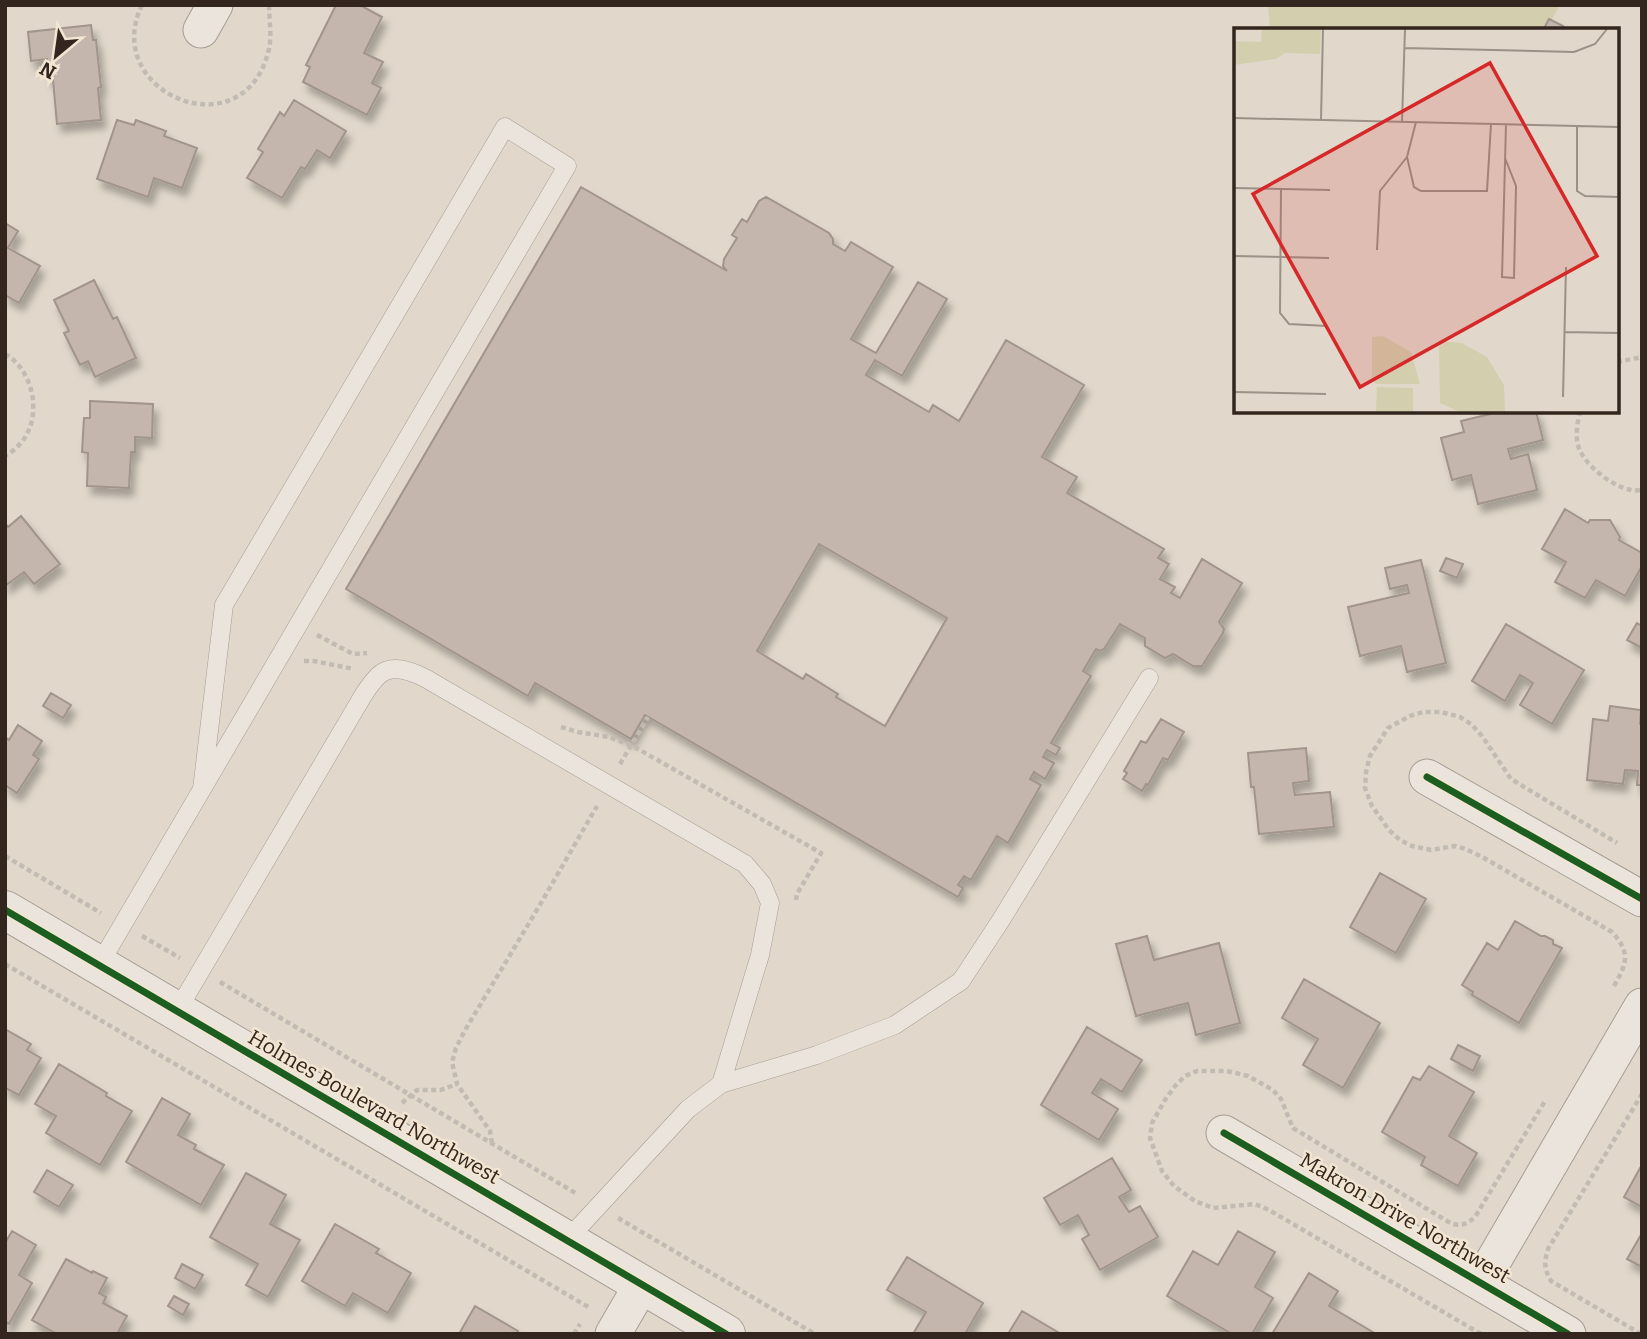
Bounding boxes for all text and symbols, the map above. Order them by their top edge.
north arrow [21,21,91,91]
inset map [1234,28,1619,413]
text: N [36,57,60,84]
street label: Holmes Boulevard Northwest [243,1024,505,1190]
street label: Makron Drive Northwest [1295,1147,1515,1289]

